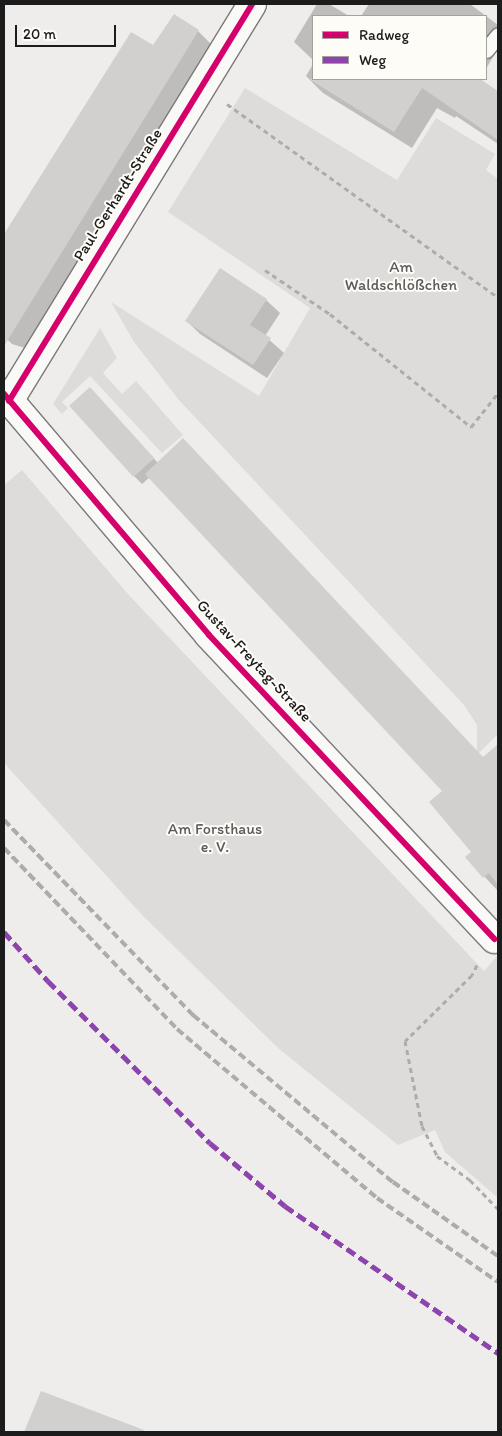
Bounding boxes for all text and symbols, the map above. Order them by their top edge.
scale bar [18,15,119,47]
legend [312,15,487,80]
text: 20 m [23,25,56,43]
text: Radweg [359,26,409,44]
text: Weg [359,51,386,69]
street label: Paul-Gerhardt-Straße [69,125,167,265]
park label: Am Waldschlößchen [345,257,457,295]
street label: Gustav-Freytag-Straße [192,596,316,726]
park label: Am Forsthaus e. V. [167,819,263,857]

